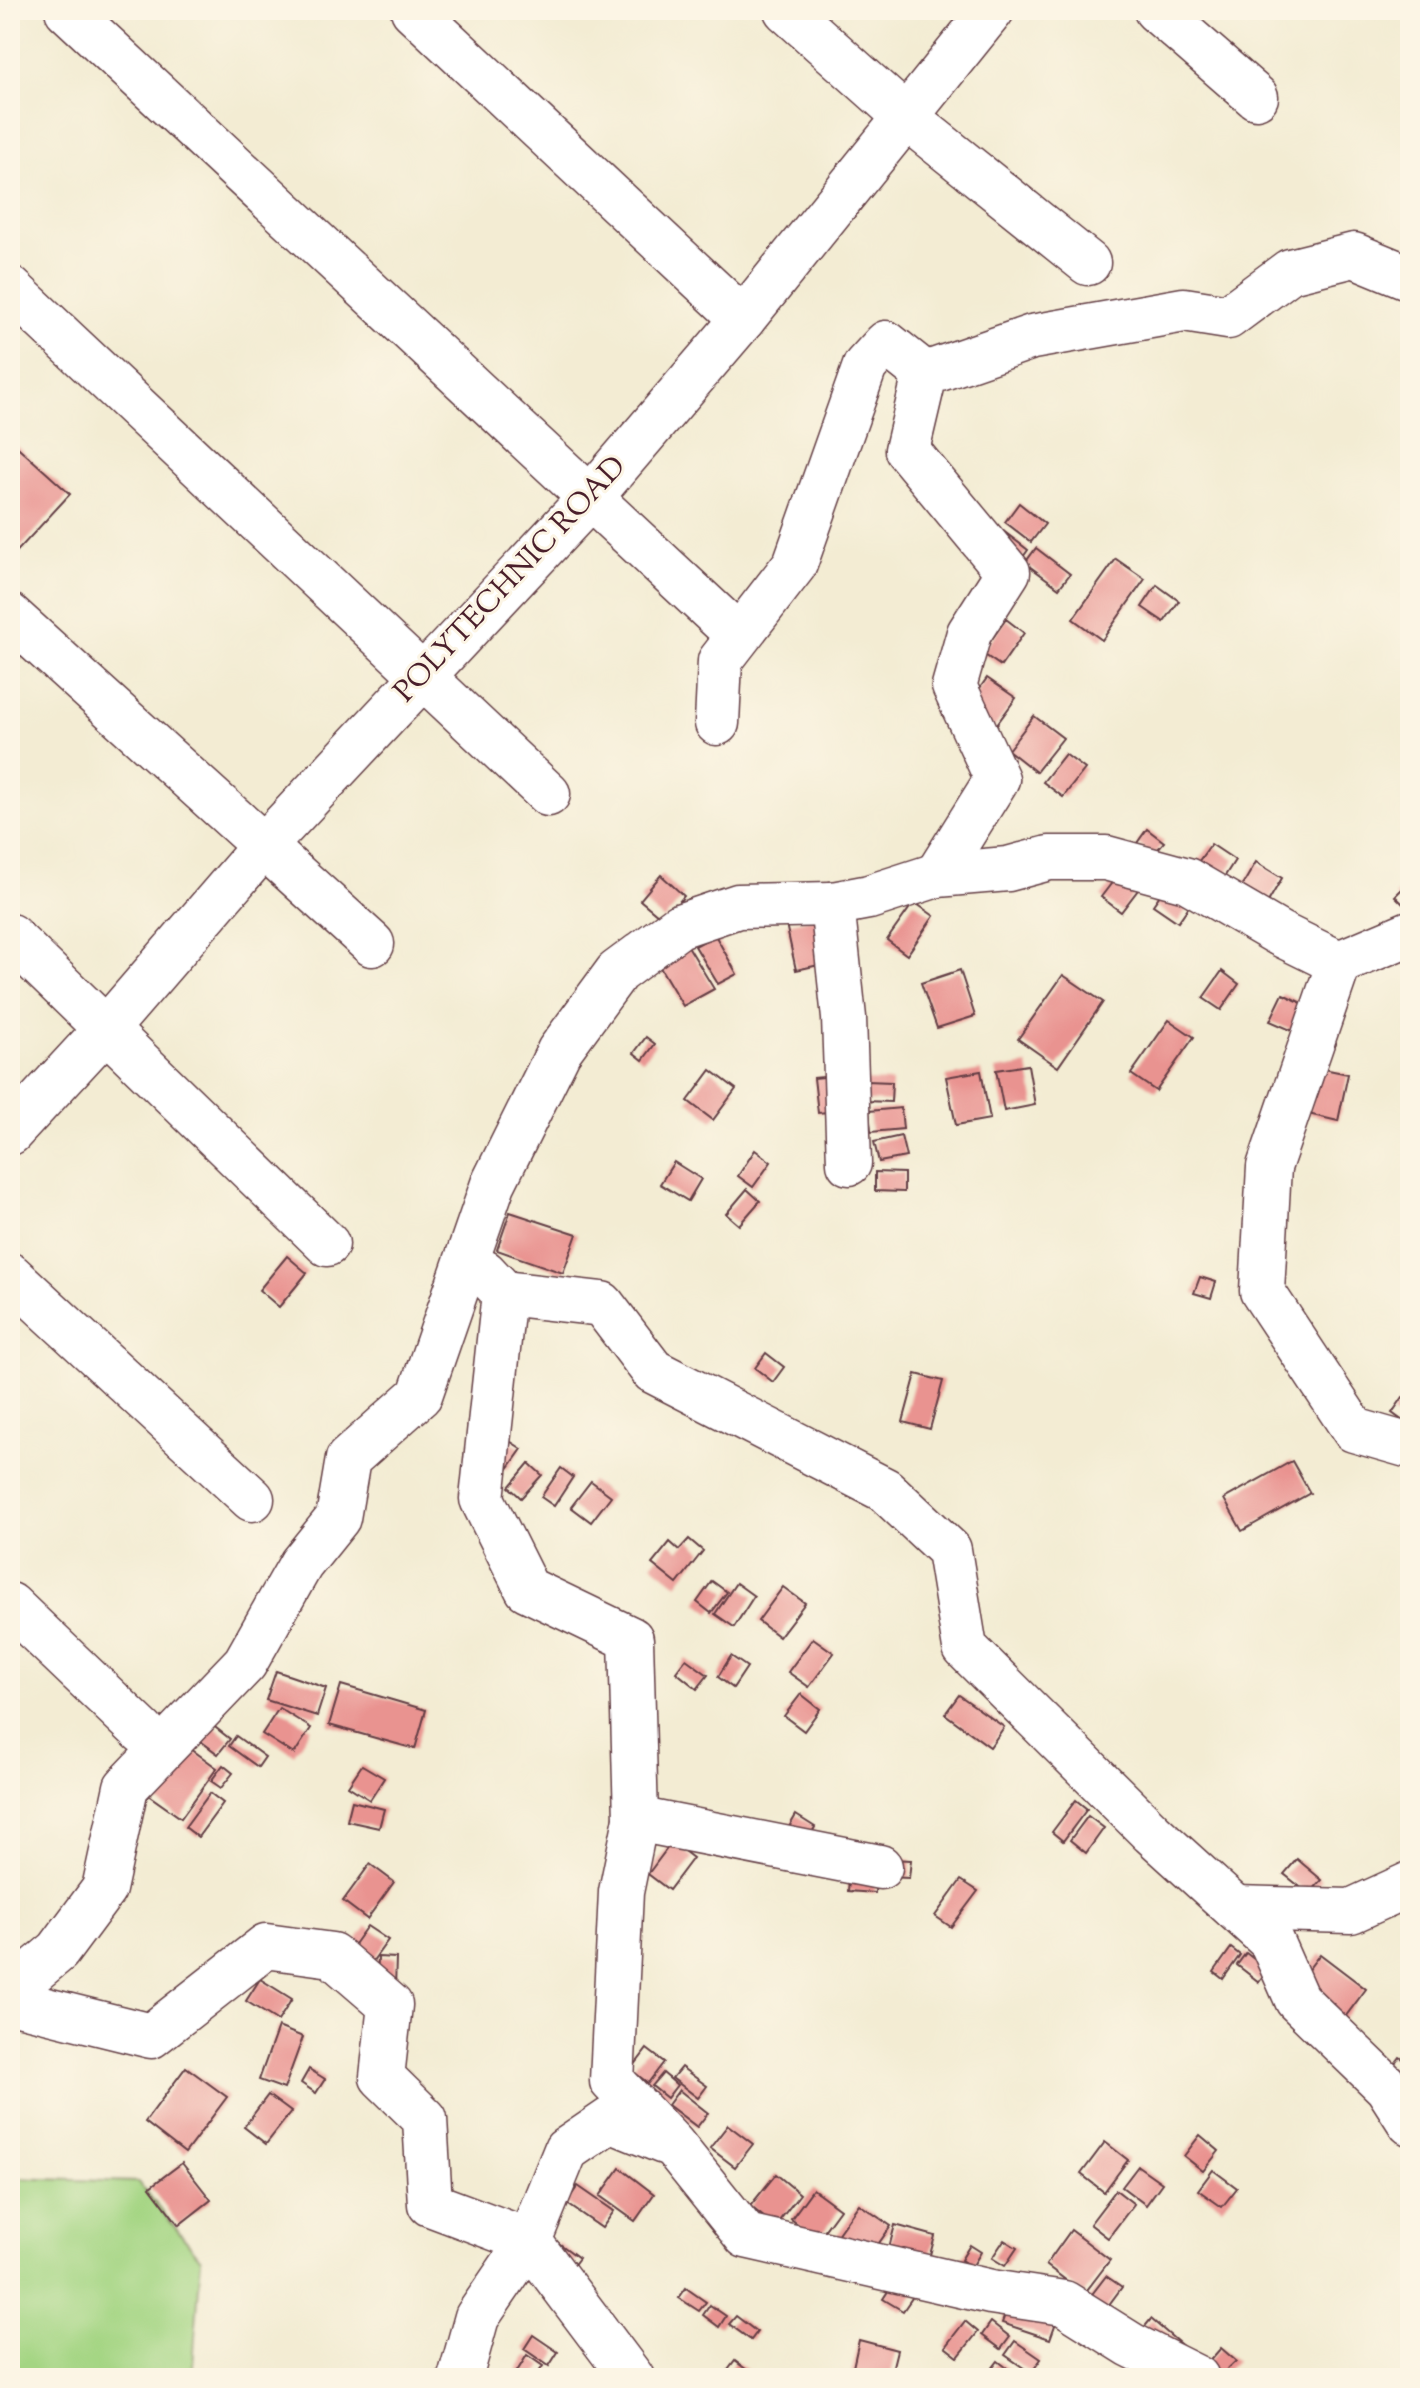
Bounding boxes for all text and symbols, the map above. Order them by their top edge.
street label: POLYTECHNIC ROAD [385,447,637,713]

